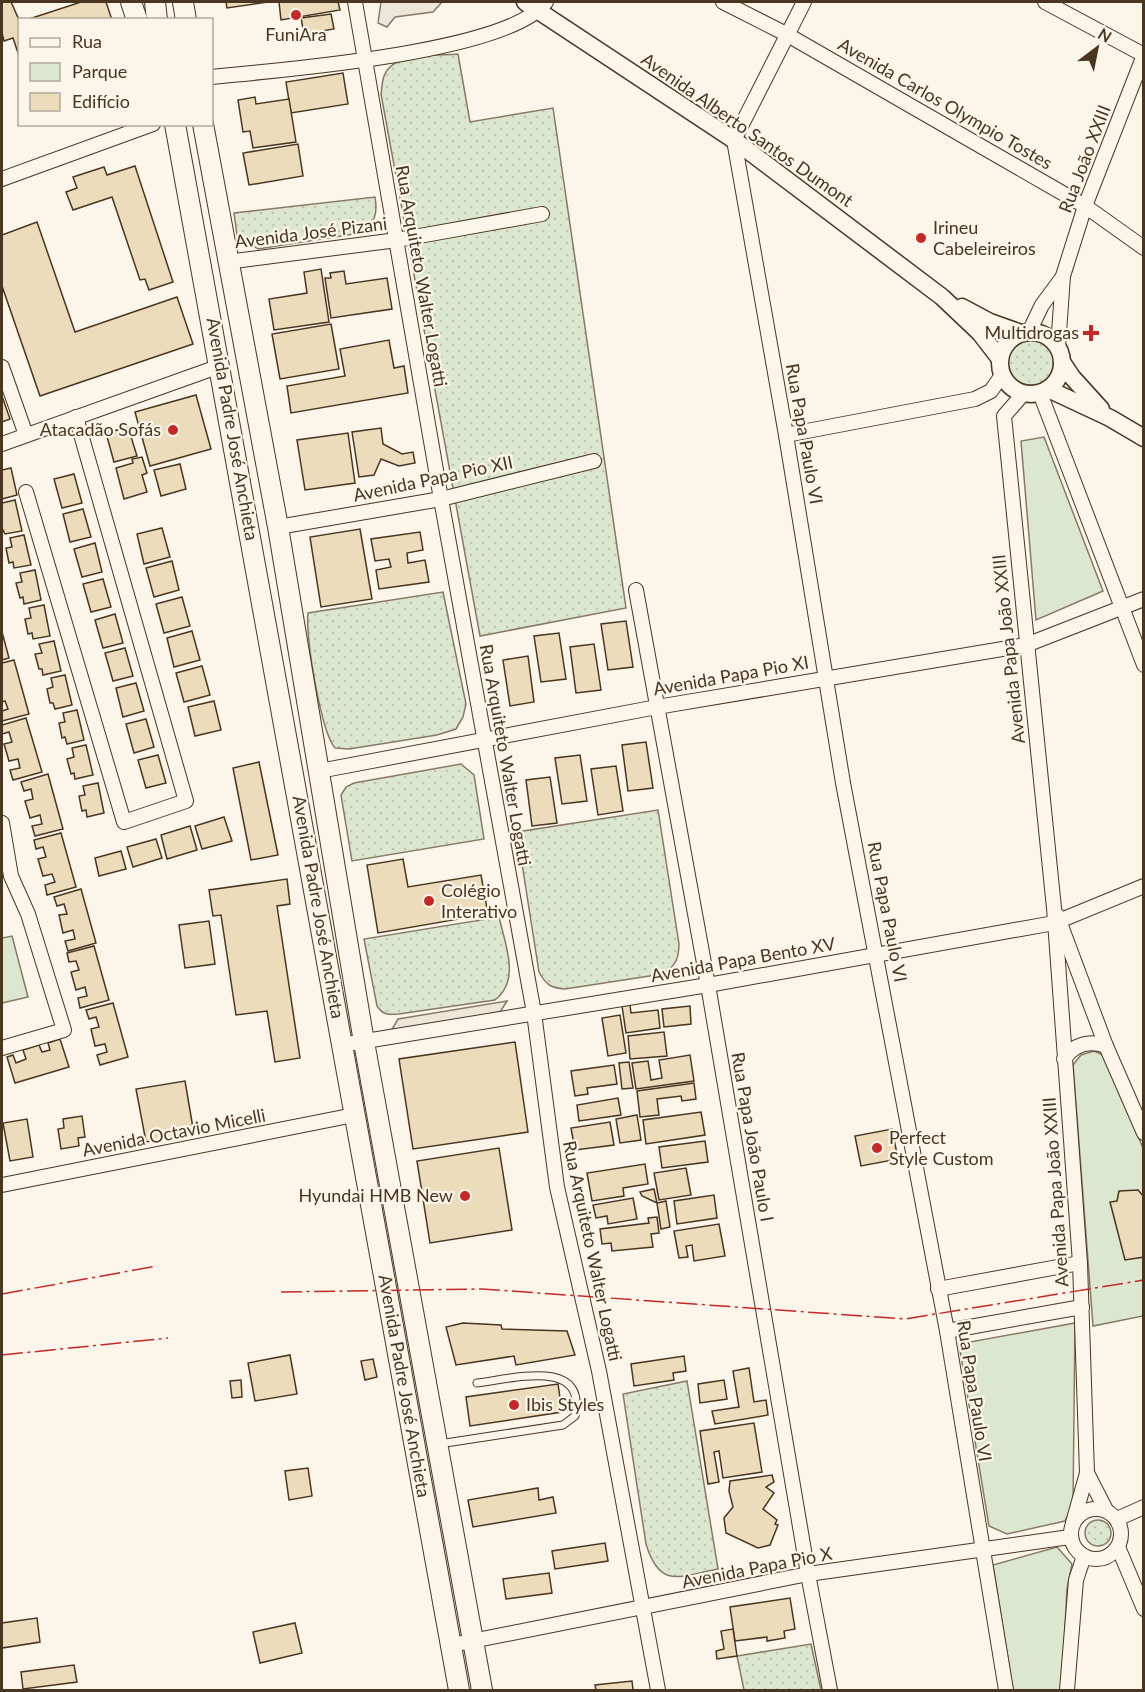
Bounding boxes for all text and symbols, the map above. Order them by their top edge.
marker: FuniAra [289,8,303,22]
legend [18,18,213,126]
north arrow [1067,18,1127,78]
place label: FuniAra [265,23,327,45]
text: N [1095,24,1115,46]
text: Rua [72,30,102,52]
street label: Avenida Carlos Olympio Tostes [834,33,1057,174]
street label: Avenida Alberto Santos Dumont [637,47,858,211]
text: Parque [72,60,127,82]
text: Edifício [72,90,130,112]
street label: Rua João XXIII [1053,102,1115,216]
street label: Rua Arquiteto Walter Logatti [392,163,452,388]
street label: Avenida José Pizani [233,212,388,252]
place label: Irineu Cabeleireiros [933,216,1036,259]
marker: Irineu Cabeleireiros [914,231,928,245]
street label: Avenida Padre José Anchieta [203,316,263,542]
place label: Multidrogas [985,321,1079,343]
marker: Multidrogas [1084,326,1098,340]
street label: Rua Papa Paulo VI [782,362,828,506]
place label: Atacadão Sofás [40,418,161,440]
marker: Atacadão Sofás [166,423,180,437]
street label: Avenida Papa Pio XII [351,450,515,506]
street label: Avenida Papa João XXIII [987,553,1029,745]
street label: Rua Arquiteto Walter Logatti [476,642,536,867]
street label: Avenida Papa Pio XI [651,650,810,700]
street label: Avenida Padre José Anchieta [289,794,349,1020]
street label: Rua Papa Paulo VI [864,840,912,984]
place label: Colégio Interativo [441,879,517,922]
marker: Colégio Interativo [422,894,436,908]
street label: Avenida Papa Bento XV [649,932,838,986]
street label: Rua Papa João Paulo I [727,1050,779,1223]
street label: Avenida Papa João XXIII [1037,1096,1073,1288]
street label: Avenida Octavio Micelli [80,1103,267,1161]
place label: Perfect Style Custom [889,1126,994,1169]
street label: Rua Arquiteto Walter Logatti [559,1139,627,1363]
marker: Perfect Style Custom [870,1141,884,1155]
place label: Hyundai HMB New [298,1184,453,1206]
marker: Hyundai HMB New [458,1189,472,1203]
street label: Avenida Padre José Anchieta [375,1273,435,1499]
street label: Rua Papa Paulo VI [953,1319,997,1463]
place label: Ibis Styles [526,1393,605,1415]
marker: Ibis Styles [507,1398,521,1412]
street label: Avenida Papa Pio X [680,1542,834,1592]

